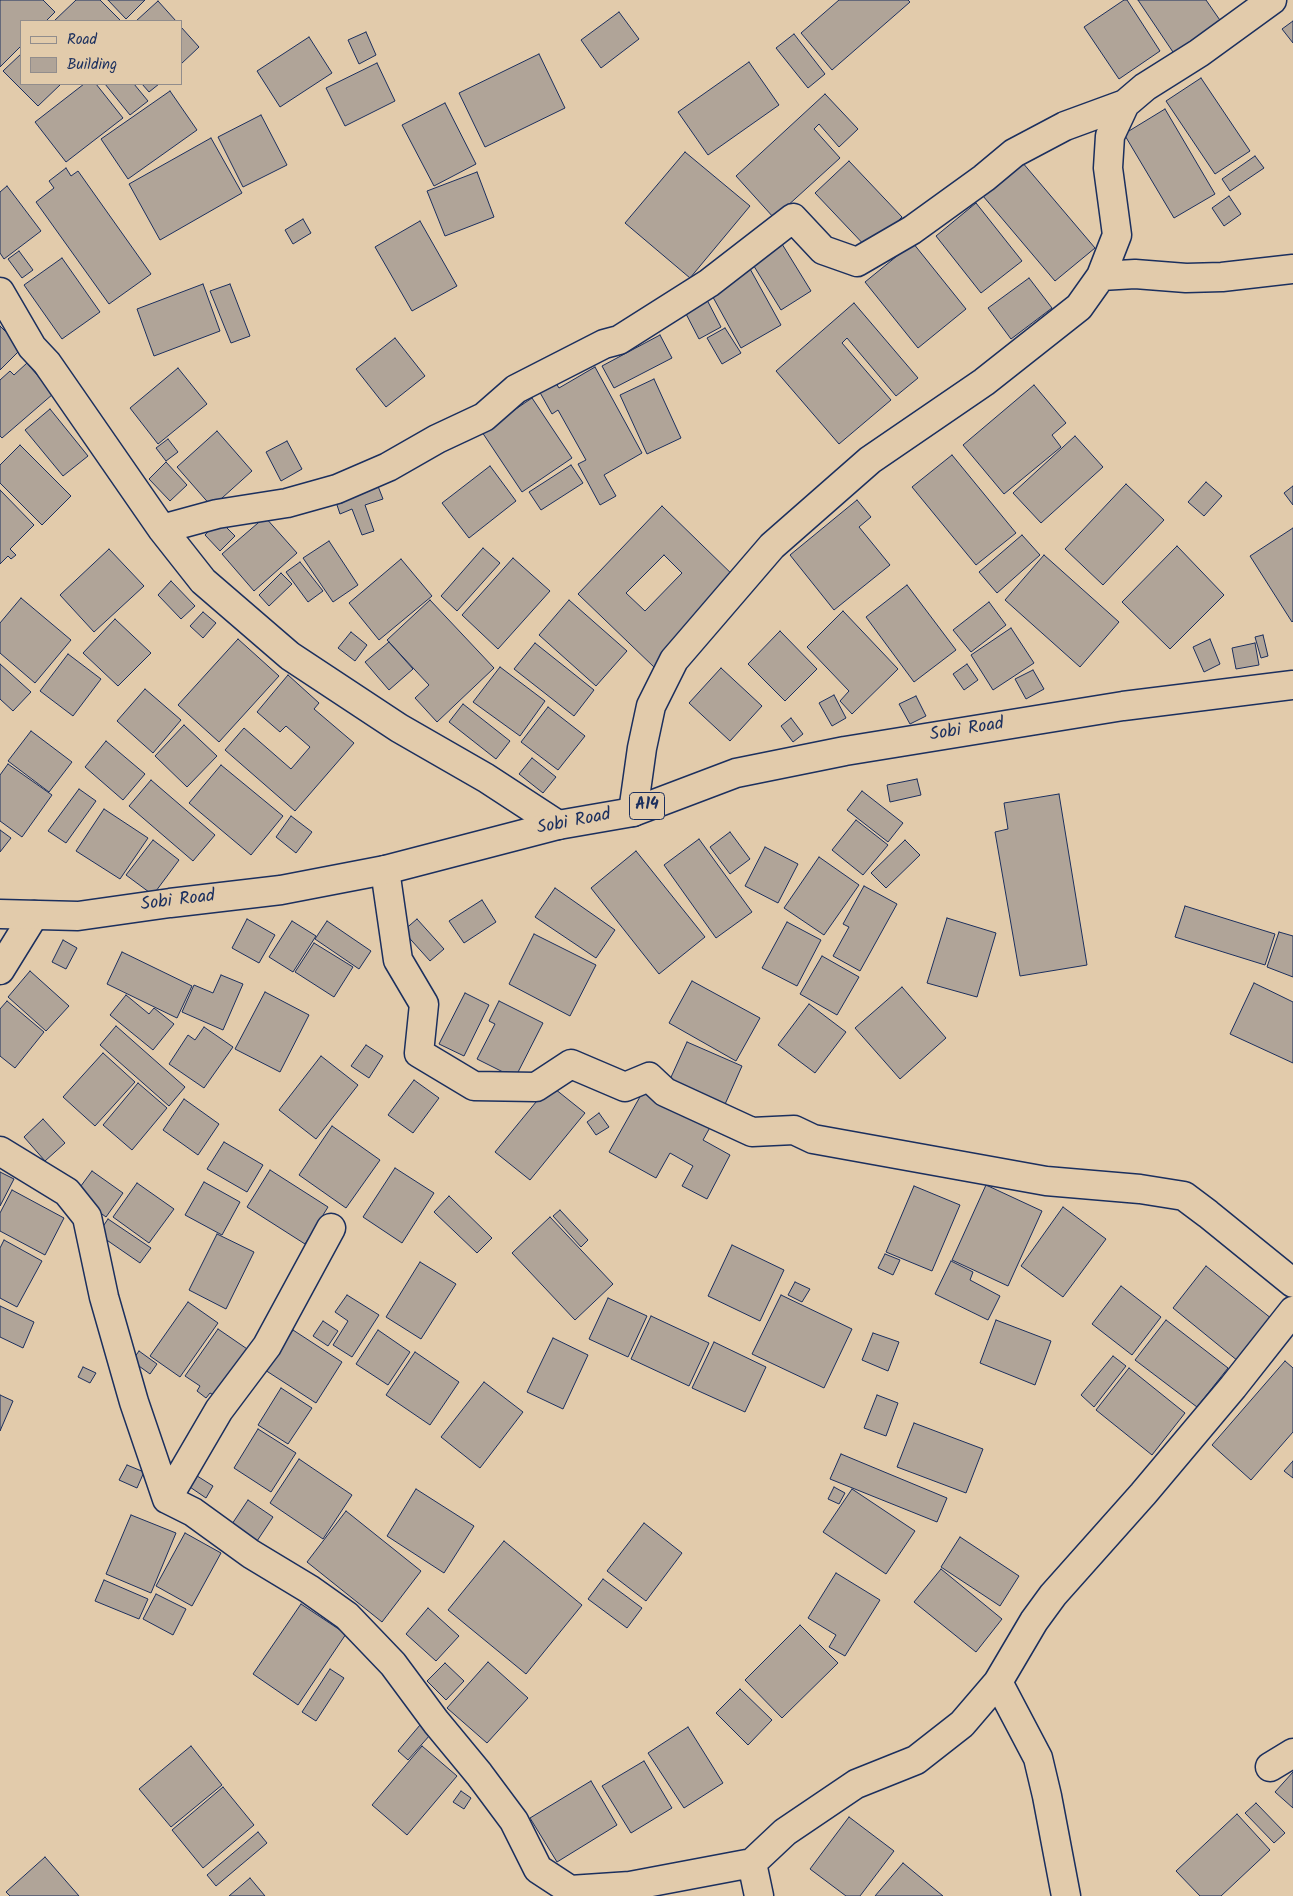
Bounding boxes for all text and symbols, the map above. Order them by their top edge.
legend [20,20,182,85]
text: Road [67,28,97,52]
text: Building [67,53,117,77]
street label: Sobi Road [928,714,1006,748]
road number: A14 [630,792,664,819]
street label: Sobi Road [535,805,613,841]
street label: Sobi Road [140,887,216,917]

